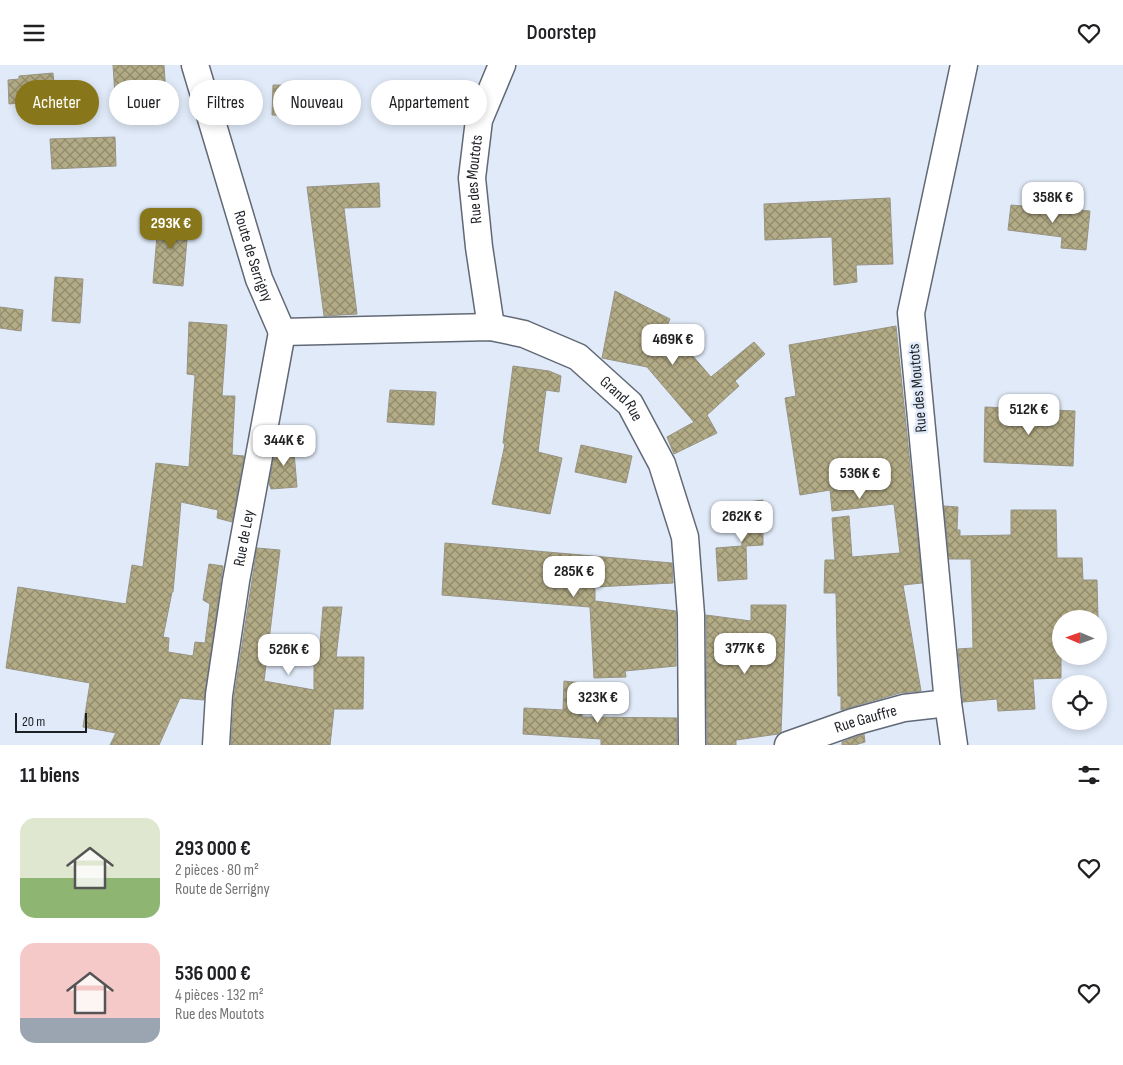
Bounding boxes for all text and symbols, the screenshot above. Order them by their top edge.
icon: menu [20,19,48,47]
text: Doorstep [527,19,596,46]
icon: heart [1075,19,1103,47]
chip: Acheter [15,80,99,125]
chip: Louer [109,80,179,125]
chip: Filtres [189,80,263,125]
chip: Nouveau [273,80,361,125]
chip: Appartement [371,80,487,125]
street label: Rue des Moutots [462,134,487,225]
pin: 358K € [1012,181,1094,224]
text: 358K € [1033,188,1073,207]
pin: 293K € [130,207,212,250]
street label: Route de Serrigny [230,208,277,305]
text: 293K € [151,214,191,233]
pin: 469K € [632,323,714,366]
text: 469K € [652,330,694,349]
street label: Rue des Moutots [905,342,931,433]
street label: Grand Rue [596,372,647,424]
pin: 512K € [988,393,1070,436]
text: 512K € [1009,400,1049,419]
pin: 344K € [243,425,325,467]
text: 344K € [264,431,304,450]
pin: 536K € [819,457,901,500]
text: 536K € [840,464,880,483]
pin: 262K € [701,501,783,543]
text: 262K € [722,507,762,526]
street label: Rue de Ley [229,508,258,568]
pin: 285K € [533,555,615,598]
text: 285K € [554,562,594,581]
north arrow [1052,610,1108,665]
map controls [1052,610,1107,730]
pin: 526K € [248,633,330,676]
pin: 377K € [704,633,786,675]
text: 377K € [725,639,765,658]
text: 526K € [269,640,309,659]
button: locate [1052,675,1107,730]
pin: 323K € [557,681,639,724]
text: 323K € [578,688,618,707]
street label: Rue Gauffre [832,701,899,737]
scale bar [15,710,88,733]
text: 20 m [22,713,45,730]
icon: filters [1075,761,1103,789]
text: 11 biens [20,763,80,788]
text: 293 000 € [175,836,251,861]
icon: home [60,838,120,898]
icon: heart [1075,854,1103,882]
text: 2 pièces · 80 m² [175,861,259,880]
text: Route de Serrigny [175,880,270,899]
text: 536 000 € [175,961,251,986]
icon: home [60,963,120,1023]
icon: heart [1075,979,1103,1007]
text: 4 pièces · 132 m² [175,986,264,1005]
text: Rue des Moutots [175,1005,264,1024]

